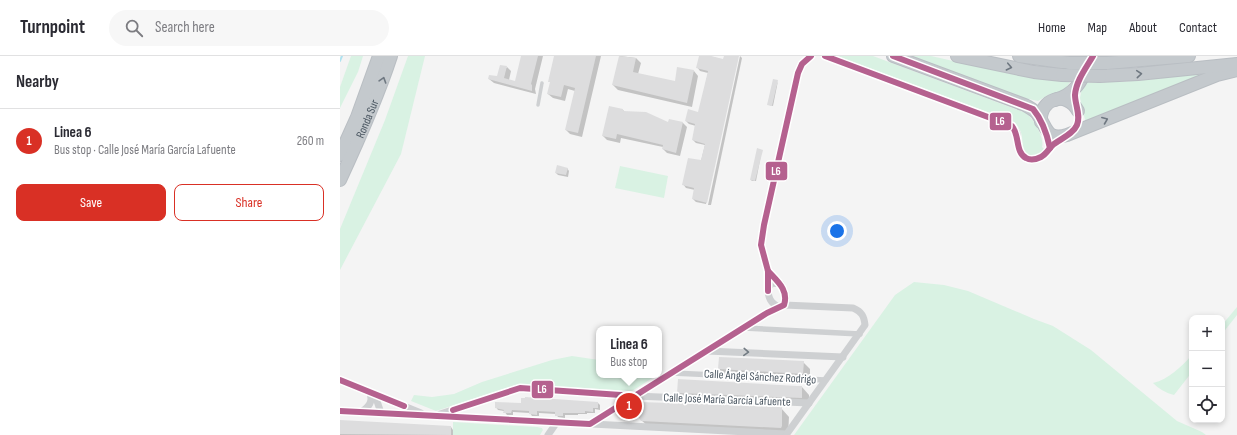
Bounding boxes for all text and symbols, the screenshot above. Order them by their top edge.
search box [109,10,389,46]
text: Turnpoint [20,16,85,39]
icon: search [123,17,145,39]
text: Search here [155,18,215,37]
text: Home [1038,19,1066,36]
text: Map [1088,19,1107,36]
text: About [1129,19,1157,36]
text: Contact [1179,19,1217,36]
one-way arrow [1006,62,1012,71]
one-way arrow [1136,70,1142,79]
text: Nearby [16,72,59,92]
one-way arrow [378,76,387,83]
street label: Ronda Sur [352,97,382,140]
line badge: L6 [989,112,1012,131]
text: L6 [995,115,1005,128]
one-way arrow [1102,116,1109,124]
text: Linea 6 [54,123,92,142]
text: 1 [26,133,32,149]
text: 260 m [297,133,324,149]
text: Bus stop · Calle José María García Lafuente [54,142,236,158]
line badge: L6 [765,161,788,181]
text: L6 [771,165,781,178]
button: Save [16,184,166,221]
button: Share [174,184,324,221]
your location [827,221,847,241]
map controls [1189,315,1225,423]
button: + [1189,315,1225,351]
popup [596,326,662,378]
text: Linea 6 [610,335,648,354]
one-way arrow [743,348,749,357]
button: − [1189,351,1225,387]
text: Bus stop [610,354,647,370]
street label: Calle Ángel Sánchez Rodrigo [704,367,816,387]
line badge: L6 [531,380,554,399]
text: L6 [537,383,547,396]
button: locate [1189,387,1225,423]
street label: Calle José María García Lafuente [663,390,791,410]
pin: 1 [616,391,642,421]

